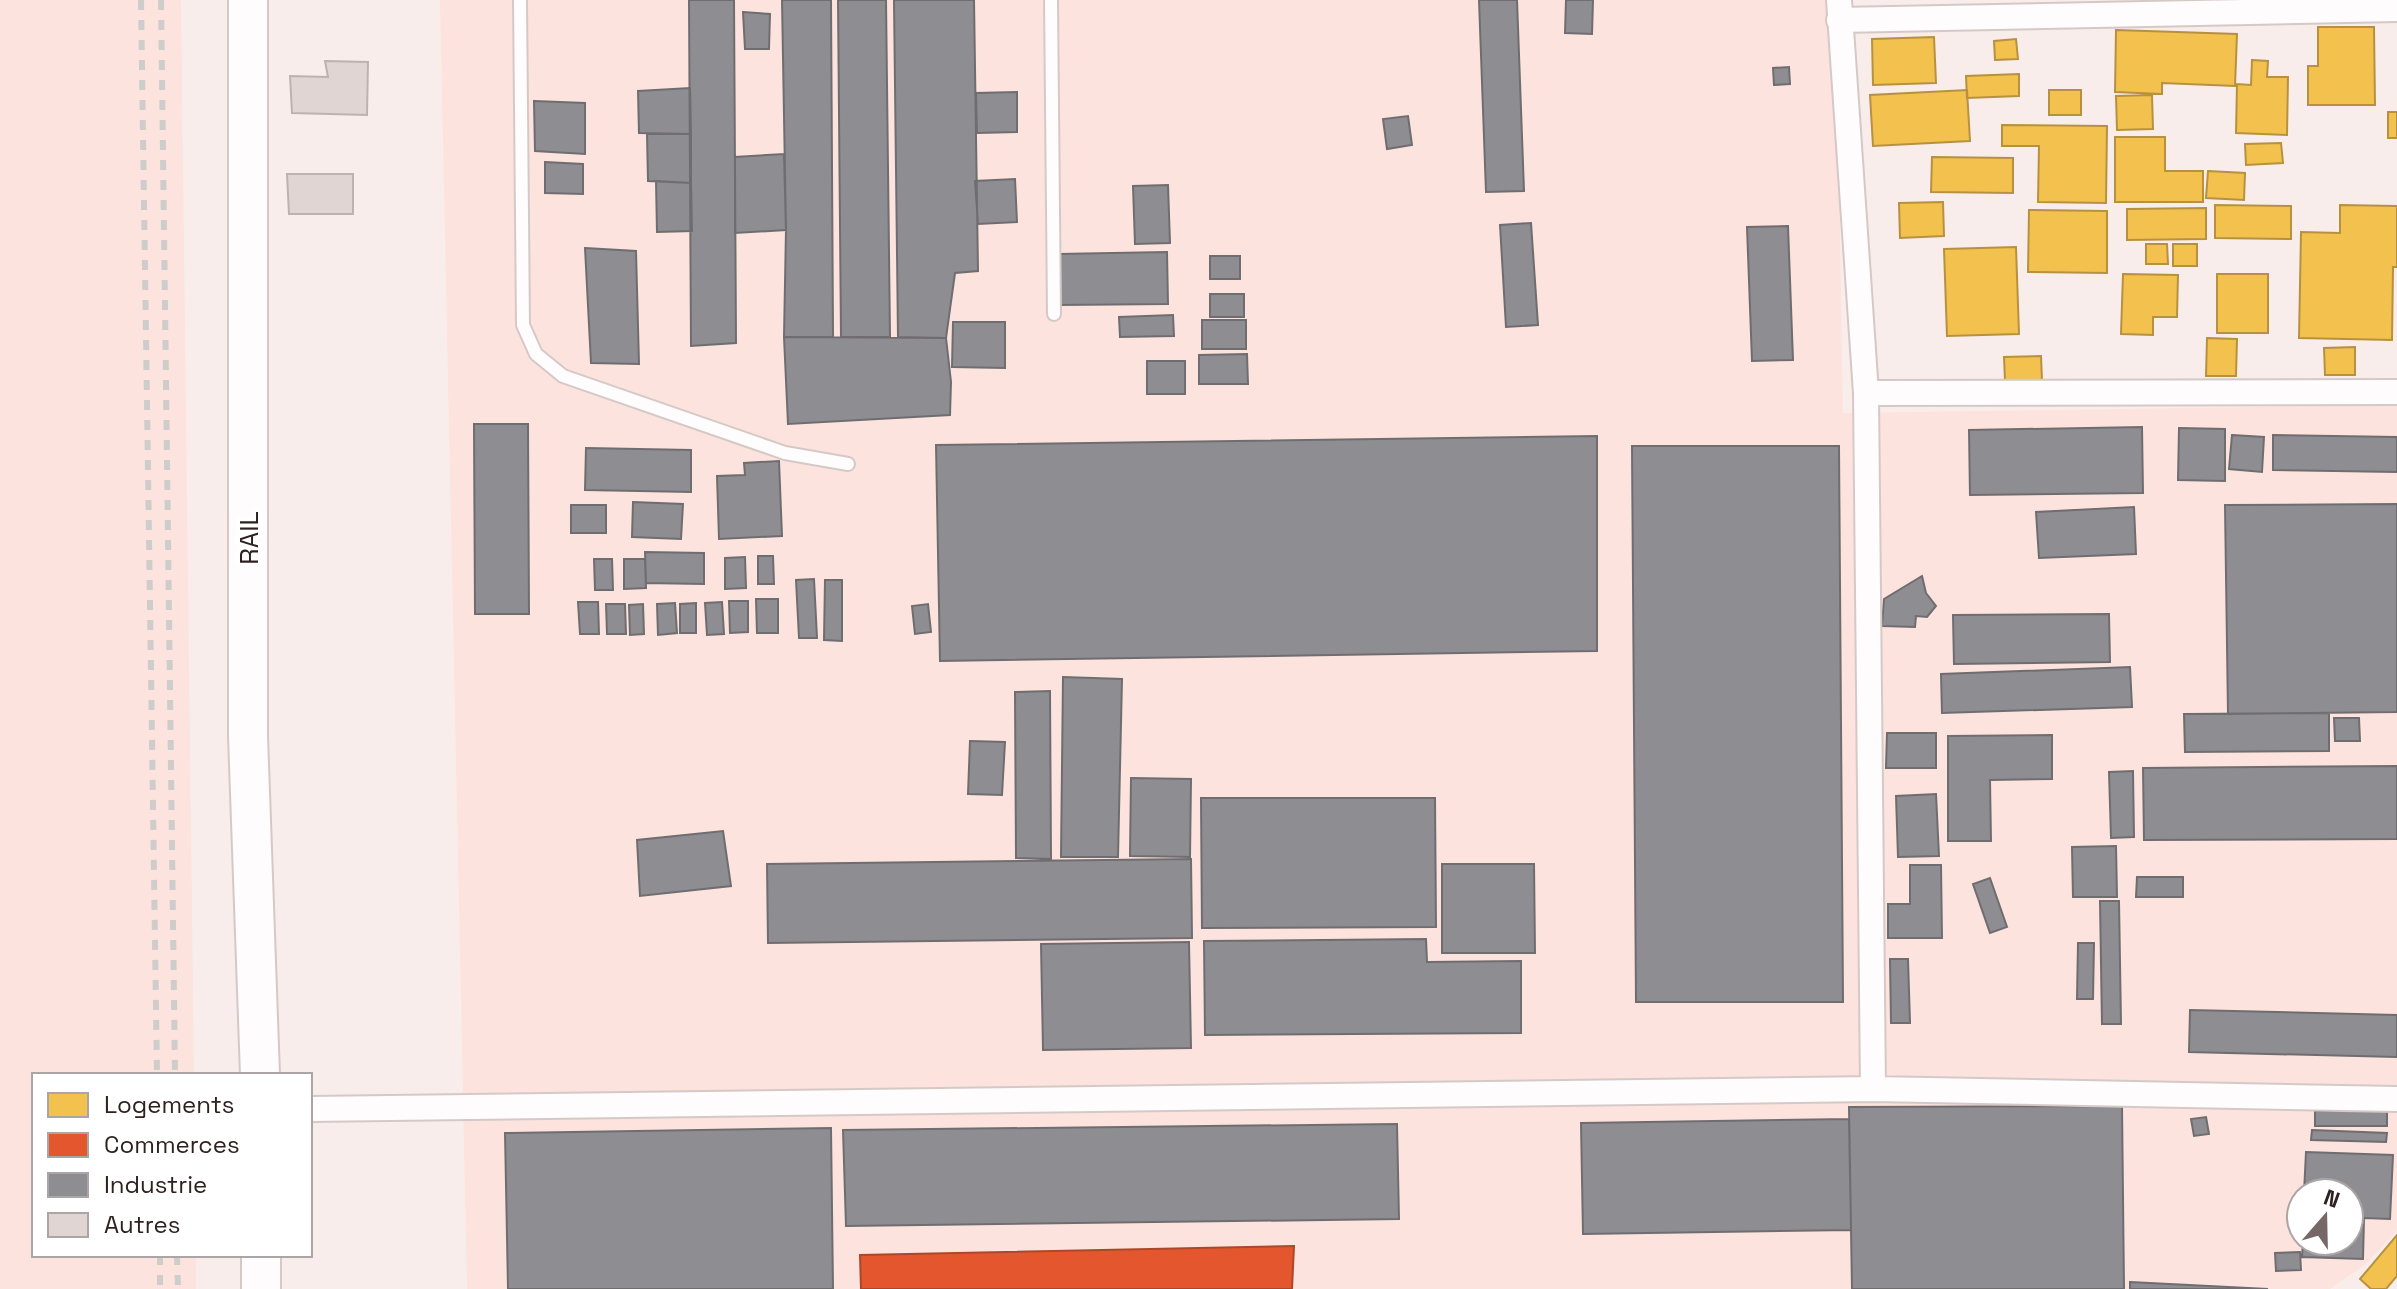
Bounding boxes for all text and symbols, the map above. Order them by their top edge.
street label: RAIL [232,511,266,565]
legend [32,1073,312,1257]
text: Logements [104,1089,234,1120]
text: Commerces [104,1129,240,1160]
text: Industrie [104,1169,207,1200]
north arrow [2285,1177,2365,1257]
text: N [2320,1183,2344,1214]
text: Autres [104,1209,180,1240]

